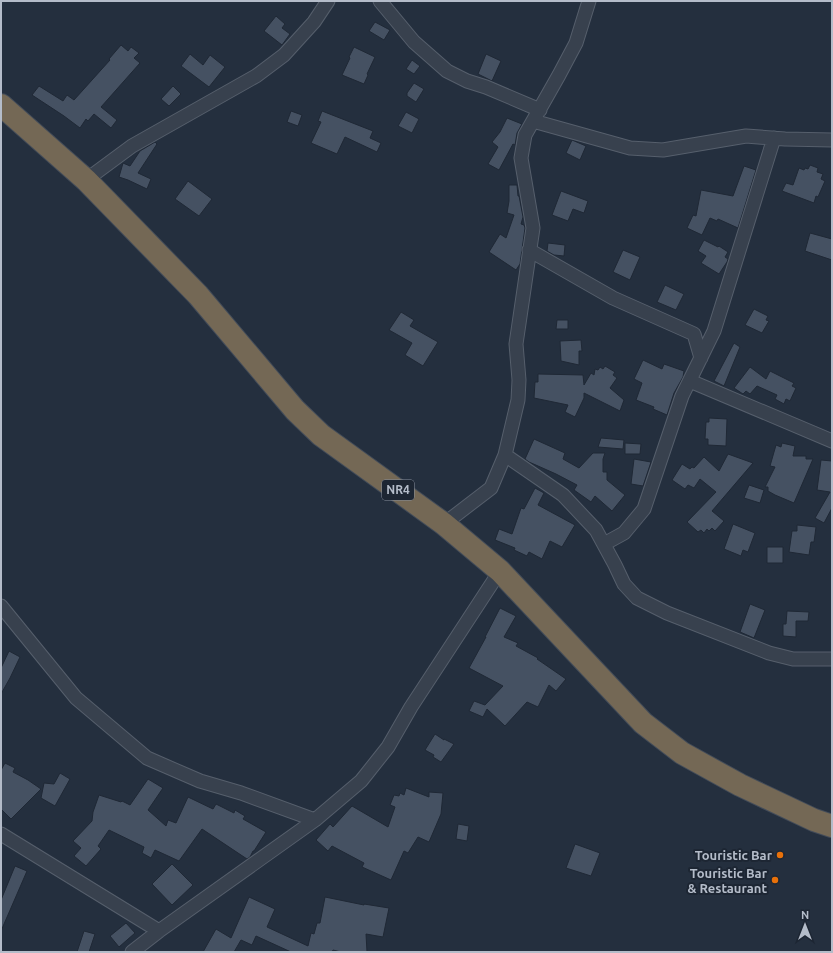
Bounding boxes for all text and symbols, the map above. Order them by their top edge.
road number: NR4 [382,480,414,500]
place label: Touristic Bar [695,848,773,862]
marker: Touristic Bar [775,850,785,860]
place label: Touristic Bar & Restaurant [687,866,768,895]
marker: Touristic Bar & Restaurant [770,875,780,885]
north arrow [785,905,825,945]
text: N [801,909,809,921]

